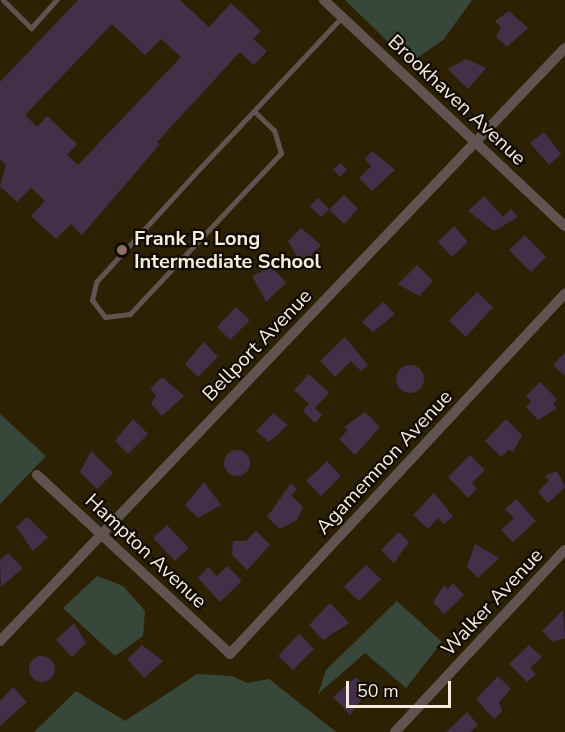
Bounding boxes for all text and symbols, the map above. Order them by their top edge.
street label: Brookhaven Avenue [383,30,531,170]
place label: Frank P. Long Intermediate School [134,226,321,273]
marker: Frank P. Long Intermediate School [115,243,129,257]
street label: Bellport Avenue [197,284,317,406]
street label: Agamemnon Avenue [311,385,457,539]
street label: Hampton Avenue [80,489,212,613]
street label: Walker Avenue [436,543,548,661]
scale bar [349,669,454,707]
text: 50 m [357,679,399,703]

